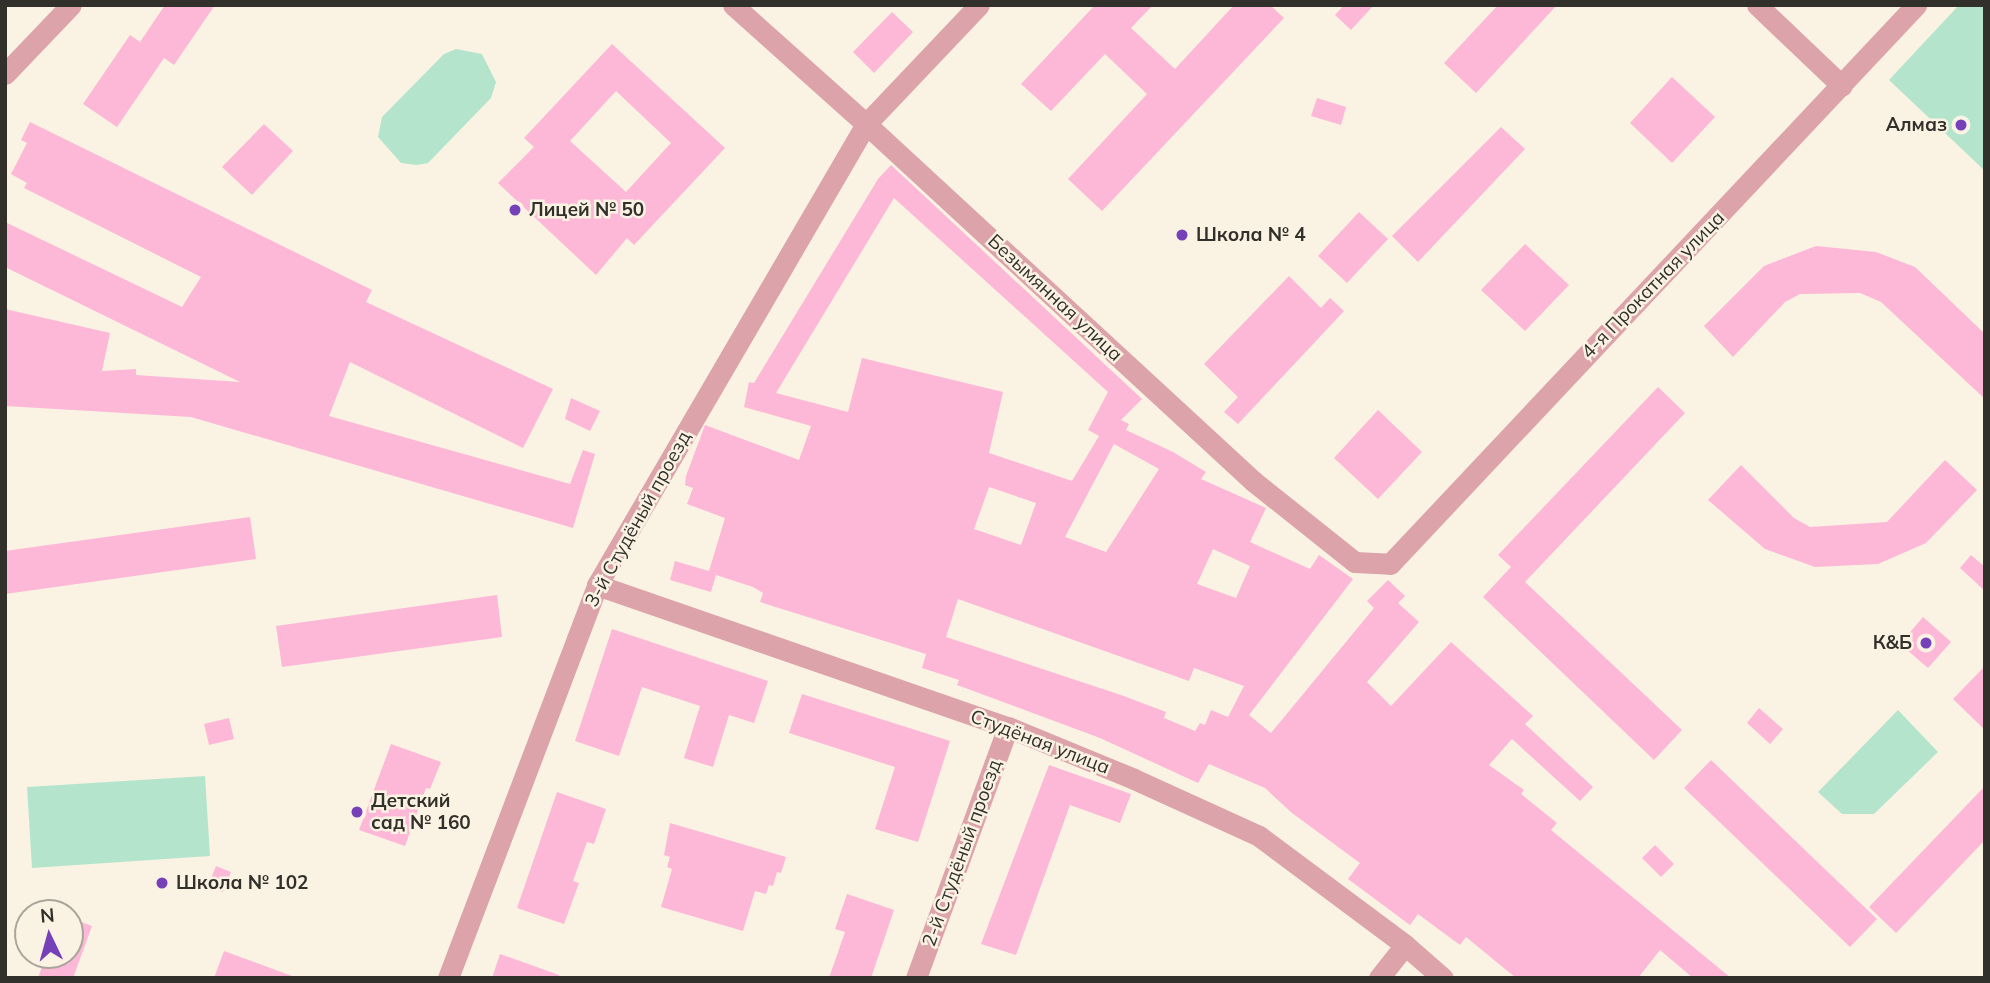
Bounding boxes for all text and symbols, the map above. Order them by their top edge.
place label: Алмаз [1886,114,1947,136]
marker: Алмаз [1953,117,1969,133]
place label: Лицей № 50 [529,199,644,221]
marker: Лицей № 50 [507,202,523,218]
street label: 4-я Прокатная улица [1577,206,1729,364]
place label: Школа № 4 [1196,224,1306,246]
marker: Школа № 4 [1174,227,1190,243]
street label: Безымянная улица [983,230,1127,366]
street label: 3-й Студёный проезд [580,427,696,611]
place label: К&Б [1873,632,1912,654]
marker: К&Б [1918,635,1934,651]
street label: Студёная улица [967,705,1113,779]
street label: 2-й Студёный проезд [918,756,1006,950]
place label: Детский сад № 160 [371,790,471,834]
marker: Детский сад № 160 [349,804,365,820]
place label: Школа № 102 [176,872,308,894]
marker: Школа № 102 [154,875,170,891]
north arrow [14,899,84,969]
text: N [39,902,56,928]

